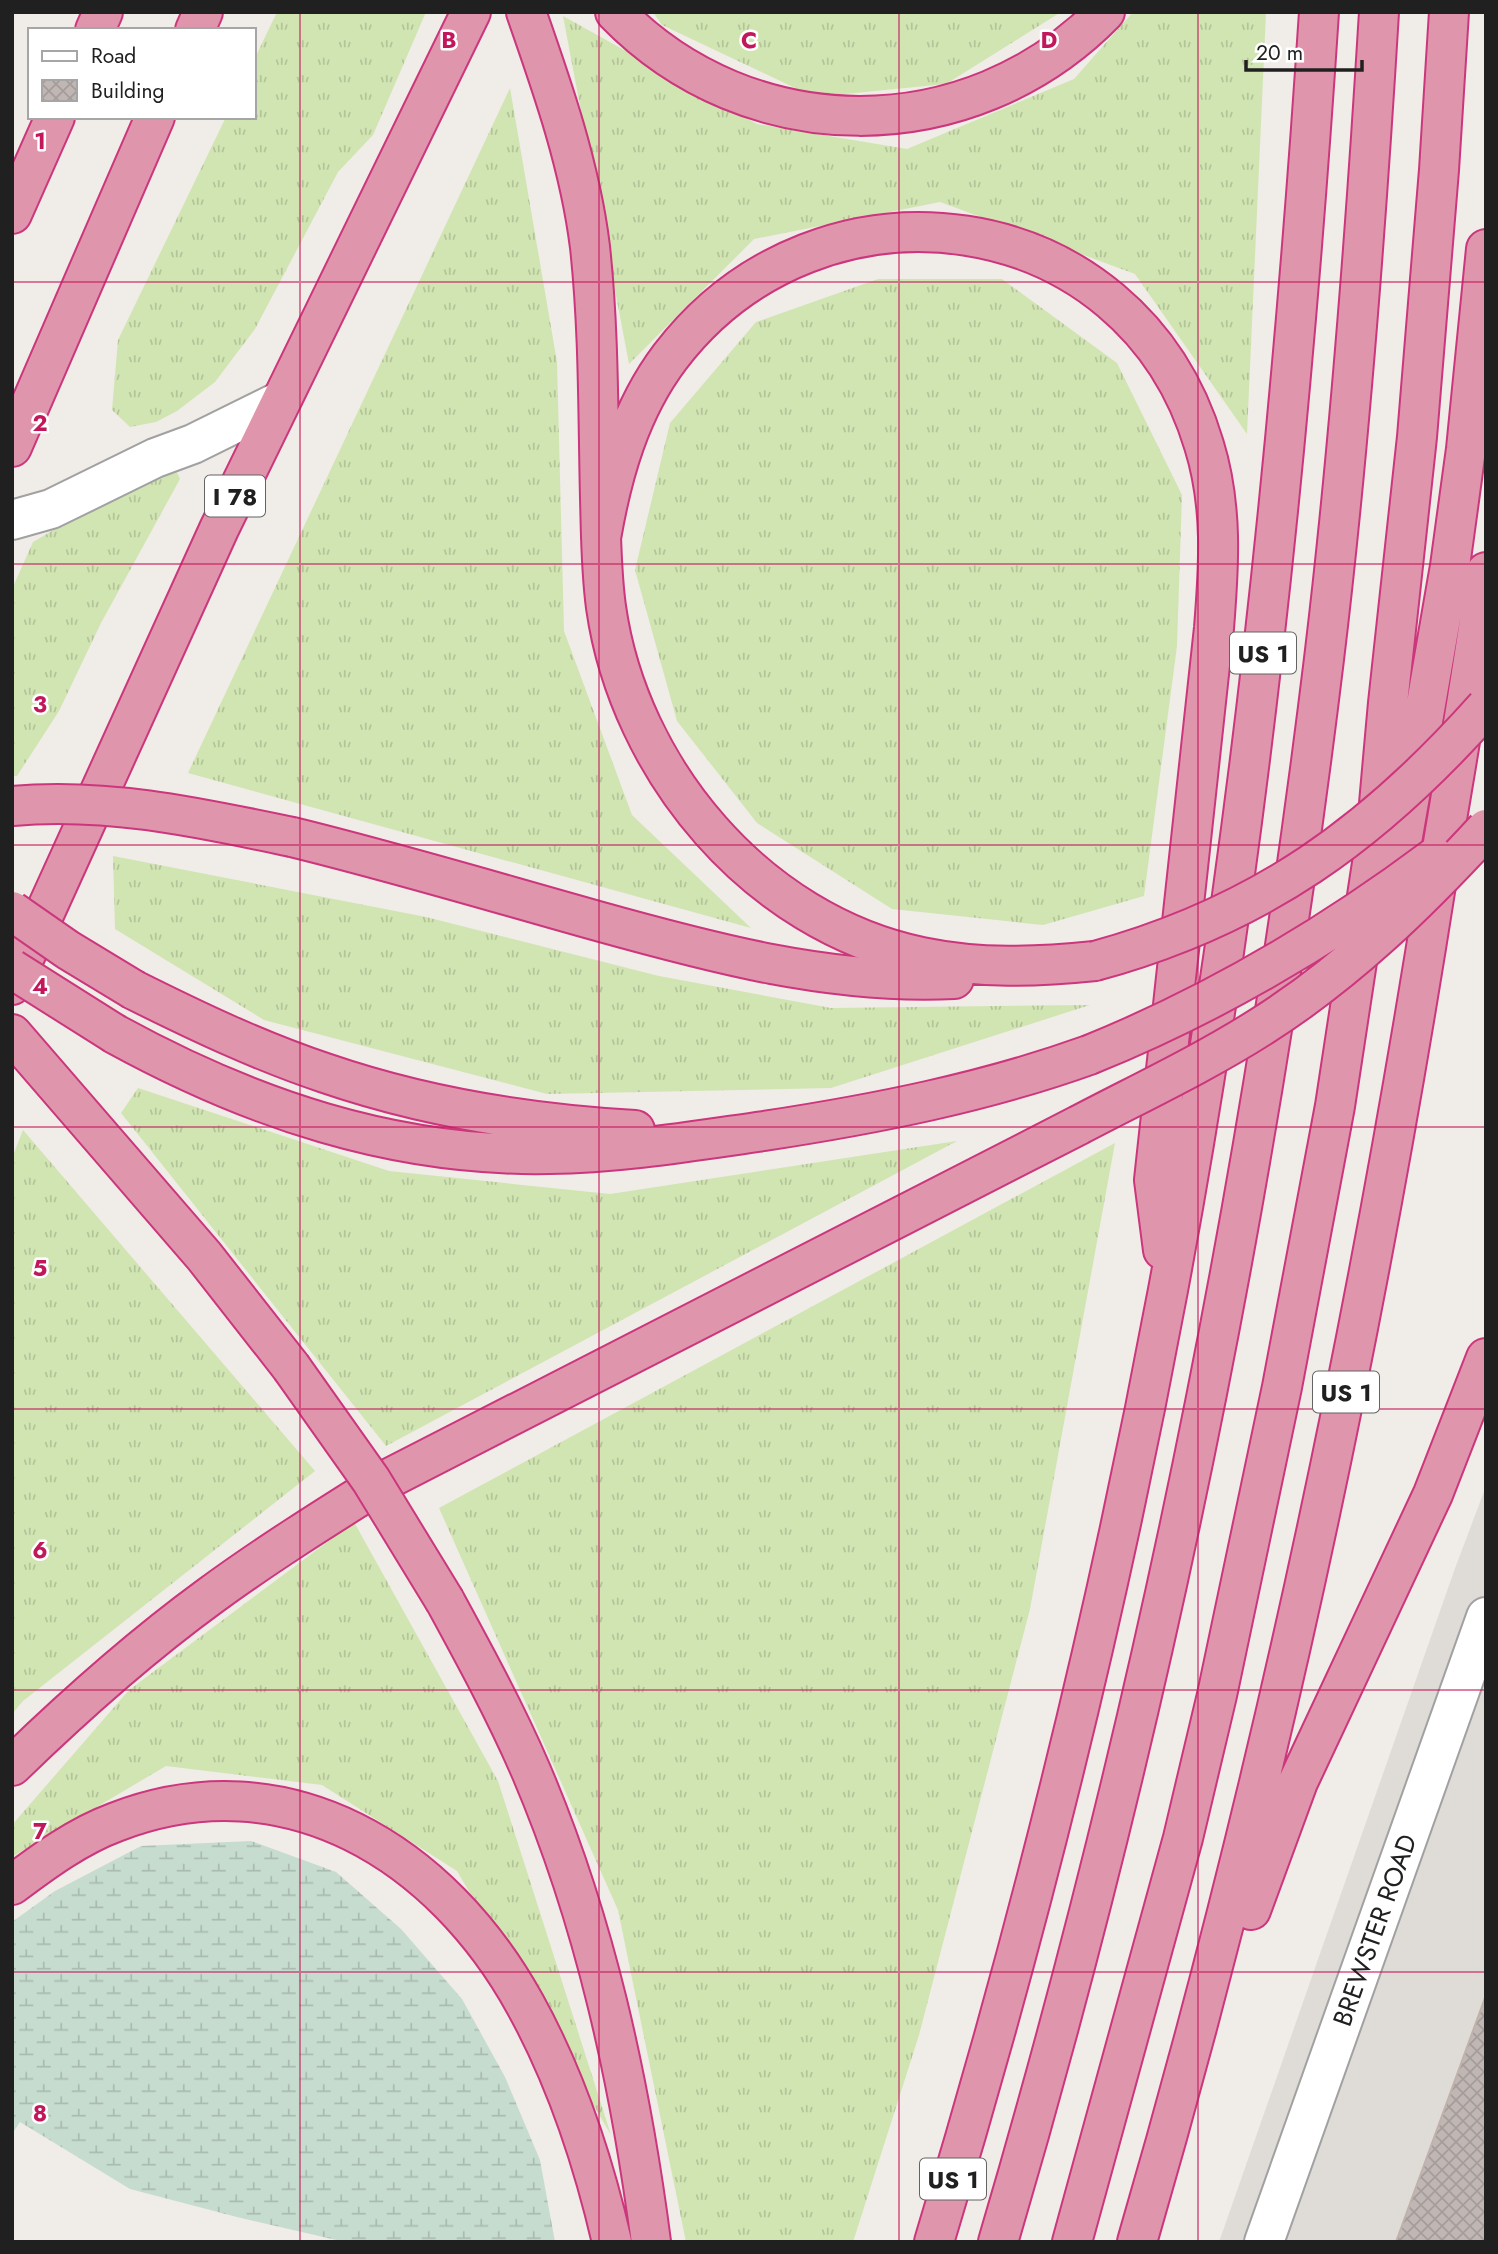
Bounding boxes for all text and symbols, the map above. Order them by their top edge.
text: B [441,23,457,57]
text: C [741,23,757,57]
text: D [1041,23,1058,57]
legend [28,28,256,119]
scale bar [1246,28,1362,72]
text: 20 m [1256,38,1303,68]
text: Road [91,41,136,71]
text: Building [91,76,164,106]
text: 1 [34,124,46,158]
text: 2 [32,406,48,440]
road number: I 78 [205,476,265,516]
road number: US 1 [1230,632,1296,674]
text: 3 [33,687,47,721]
text: 4 [32,969,48,1003]
text: 5 [33,1251,47,1285]
road number: US 1 [1313,1372,1379,1412]
text: 6 [32,1533,48,1567]
text: 7 [33,1814,47,1848]
street label: BREWSTER ROAD [1323,1829,1426,2031]
text: 8 [33,2096,47,2130]
road number: US 1 [920,2158,986,2200]

